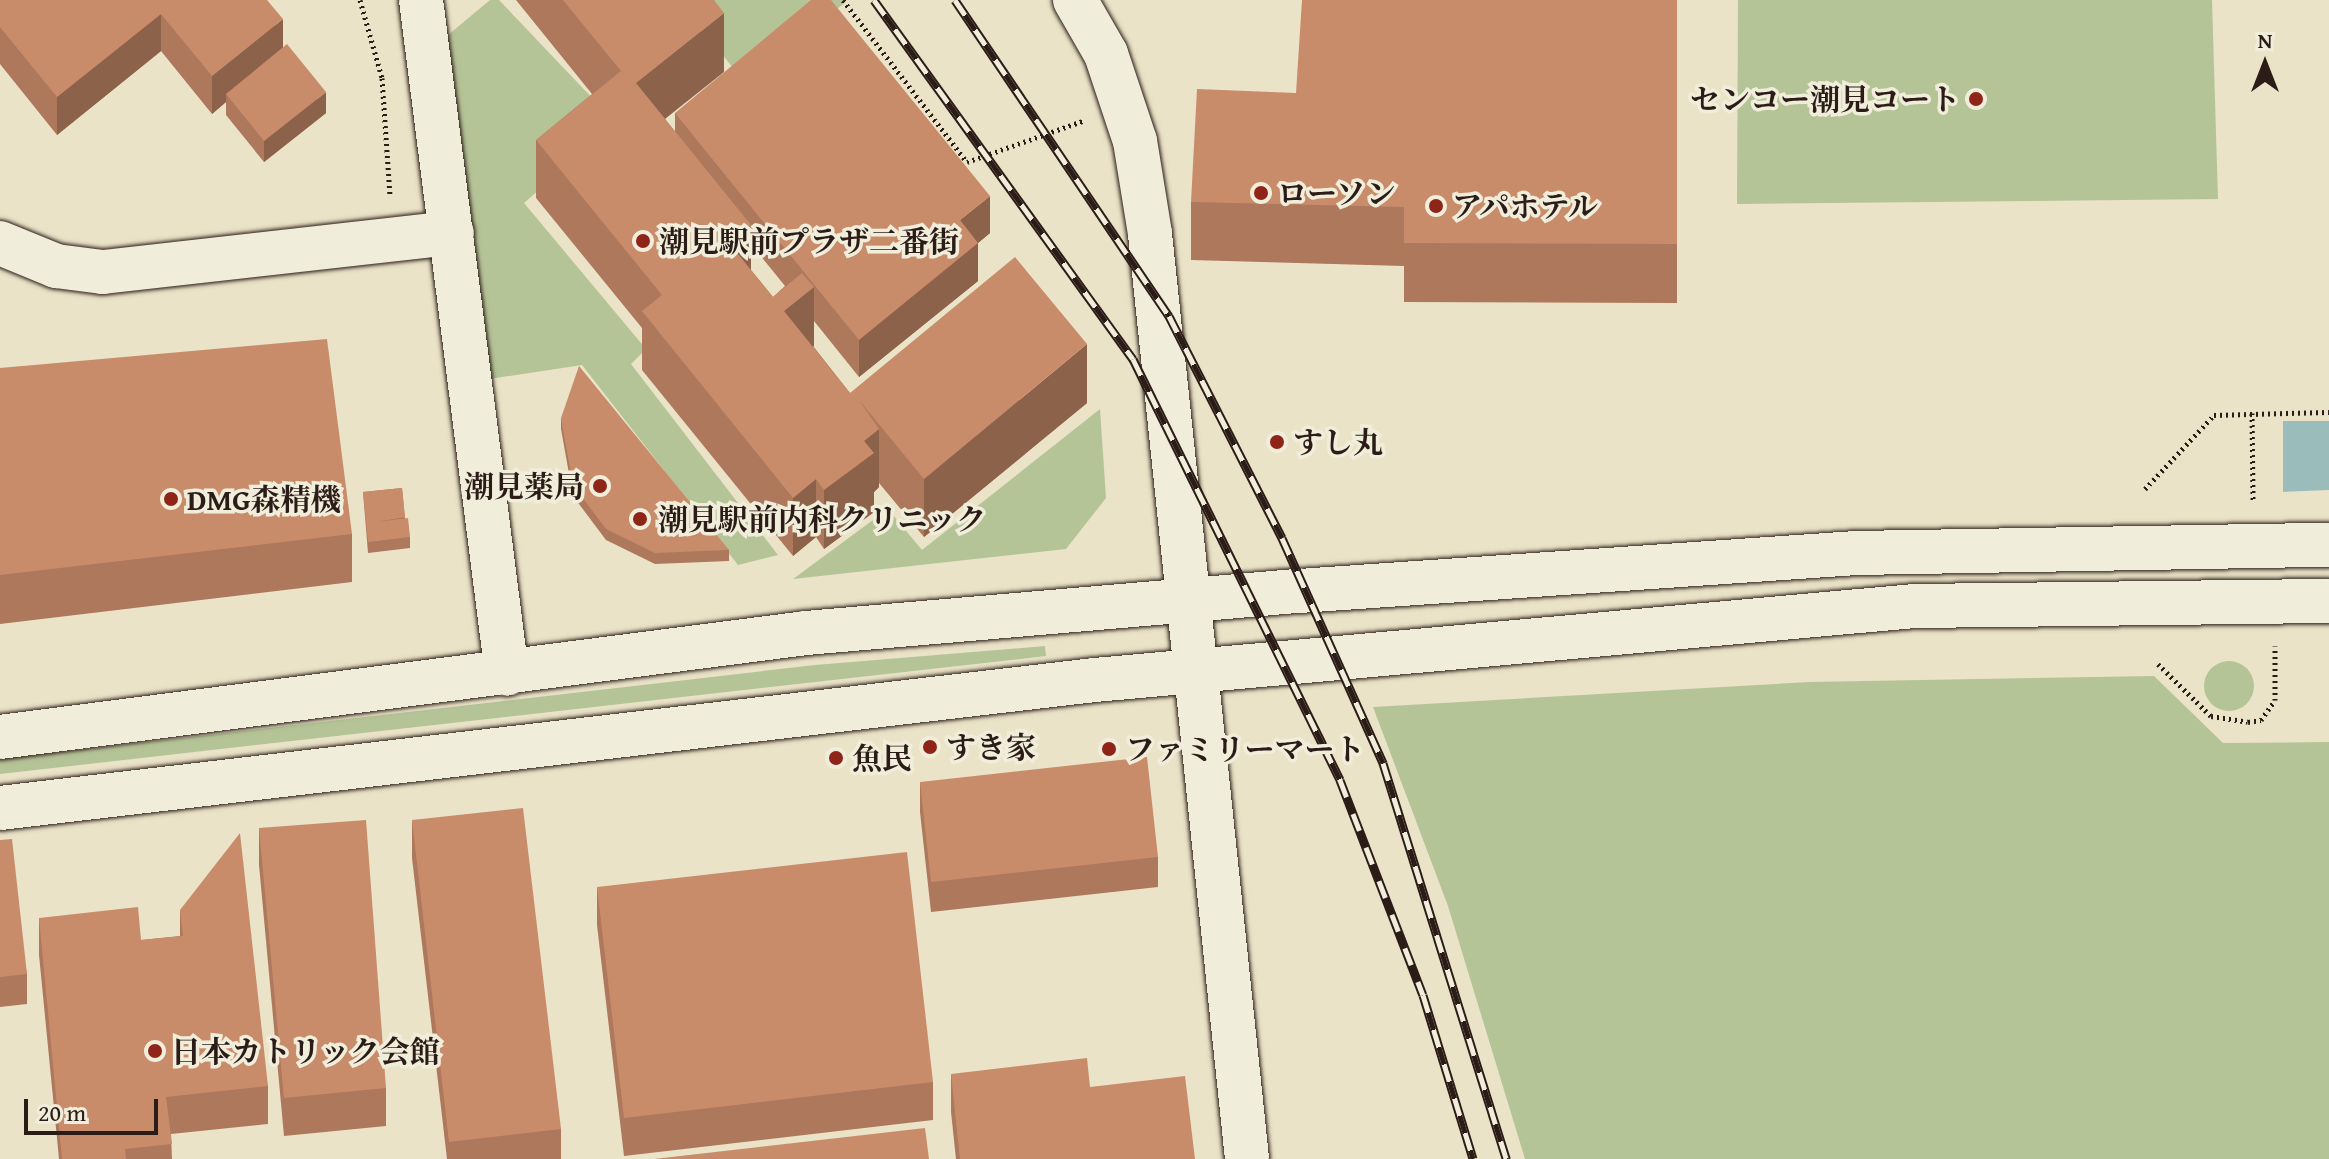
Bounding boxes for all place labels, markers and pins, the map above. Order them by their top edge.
place label: センコー潮見コート [1690,81,1960,117]
marker: センコー潮見コート [1967,90,1985,108]
place label: ローソン [1277,175,1397,211]
marker: ローソン [1252,184,1270,202]
place label: アパホテル [1452,188,1602,224]
marker: アパホテル [1427,197,1445,215]
place label: 潮見駅前プラザ二番街 [659,223,959,259]
marker: 潮見駅前プラザ二番街 [634,232,652,250]
place label: すし丸 [1293,424,1383,460]
marker: すし丸 [1268,433,1286,451]
place label: 潮見薬局 [464,468,584,504]
marker: 潮見薬局 [591,477,609,495]
place label: DMG森精機 [187,481,341,517]
marker: DMG森精機 [162,490,180,508]
place label: 潮見駅前内科クリニック [658,501,988,537]
marker: 潮見駅前内科クリニック [629,508,651,530]
place label: すき家 [946,729,1036,765]
place label: ファミリーマート [1125,731,1365,767]
marker: すき家 [921,738,939,756]
place label: 魚民 [852,740,912,776]
marker: ファミリーマート [1100,740,1118,758]
marker: 魚民 [827,749,845,767]
place label: 日本カトリック会館 [171,1033,441,1069]
marker: 日本カトリック会館 [146,1042,164,1060]

